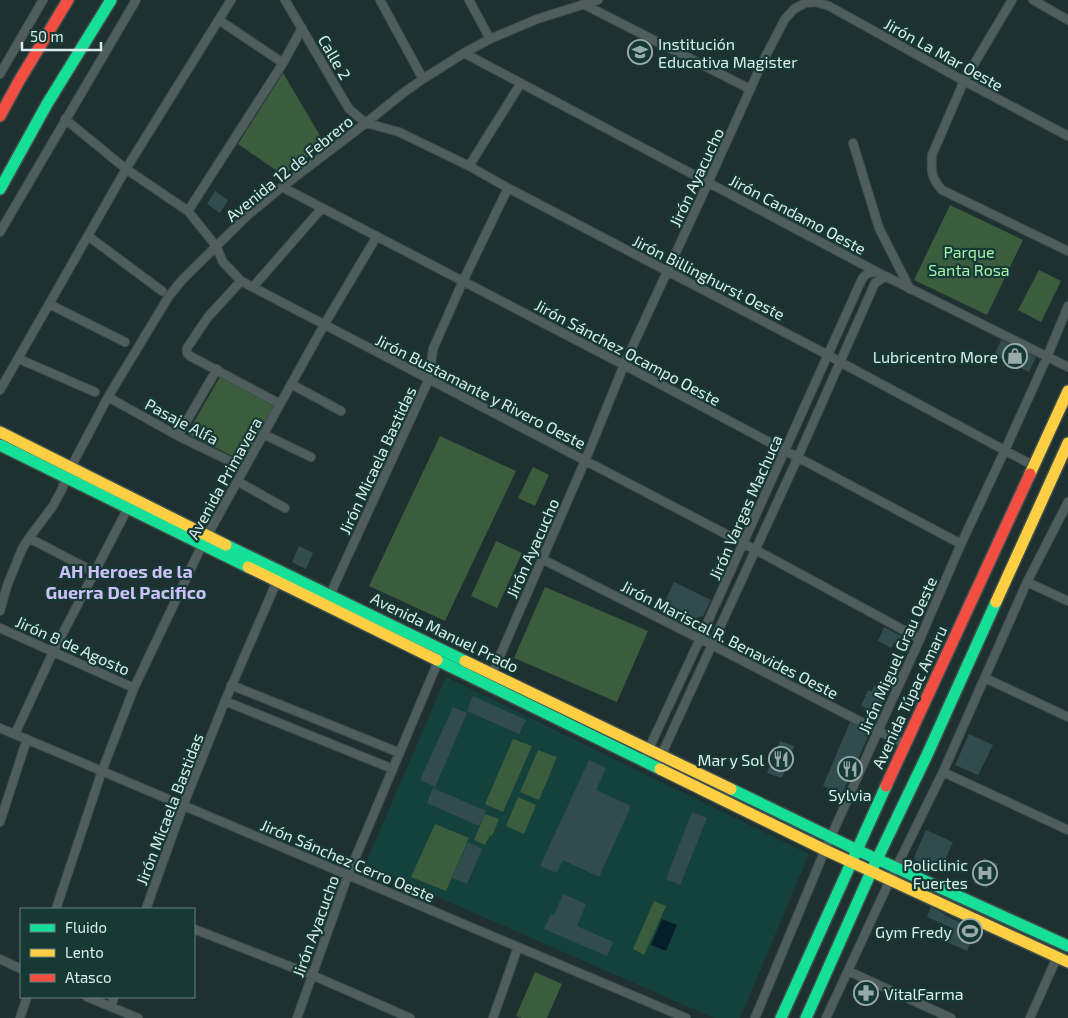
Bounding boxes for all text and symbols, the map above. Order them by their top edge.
street label: Jirón La Mar Oeste [881,14,1007,94]
scale bar [22,20,101,52]
text: 50 m [30,27,64,45]
street label: Calle 2 [315,31,355,83]
place label: Institución Educativa Magister [658,34,798,71]
school or university icon: Institución Educativa Magister [627,39,653,65]
street label: Avenida 12 de Febrero [222,111,356,225]
street label: Jirón Ayacucho [665,124,727,230]
street label: Jirón Candamo Oeste [727,170,869,258]
street label: Jirón Billinghurst Oeste [630,230,788,324]
park label: Parque Santa Rosa [928,242,1010,279]
street label: Jirón Sánchez Ocampo Oeste [532,295,724,409]
street label: Jirón Bustamante y Rivero Oeste [373,330,589,452]
shop icon: Lubricentro More [1002,343,1028,369]
place label: Lubricentro More [873,347,998,366]
street label: Jirón Micaela Bastidas [334,383,420,537]
street label: Pasaje Alfa [142,394,222,449]
street label: Avenida Primavera [183,414,265,542]
street label: Jirón Vargas Machuca [704,432,786,582]
street label: Jirón Ayacucho [502,495,562,601]
district label: AH Heroes de la Guerra Del Pacifico [46,560,206,603]
street label: Jirón Miguel Grau Oeste [854,573,940,737]
street label: Jirón Mariscal R. Benavides Oeste [618,576,842,702]
street label: Avenida Manuel Prado [368,588,522,676]
street label: Jirón 8 de Agosto [13,611,133,679]
street label: Avenida Túpac Amaru [868,623,950,771]
street label: Jirón Micaela Bastidas [131,731,207,887]
restaurant icon: Mar y Sol [768,746,794,772]
place label: Mar y Sol [697,750,764,769]
restaurant icon: Sylvia [837,756,863,782]
place label: Sylvia [829,785,871,804]
street label: Jirón Sánchez Cerro Oeste [258,815,438,905]
place label: Policlinic Fuertes [903,855,968,892]
hospital icon: Policlinic Fuertes [972,860,998,886]
street label: Jirón Ayacucho [288,872,342,980]
legend [20,908,195,998]
text: Fluido [65,918,107,936]
sports icon: Gym Fredy [957,918,983,944]
place label: Gym Fredy [875,922,953,941]
text: Lento [65,943,104,961]
text: Atasco [65,968,111,986]
pharmacy icon: VitalFarma [853,980,879,1006]
place label: VitalFarma [884,984,964,1003]

